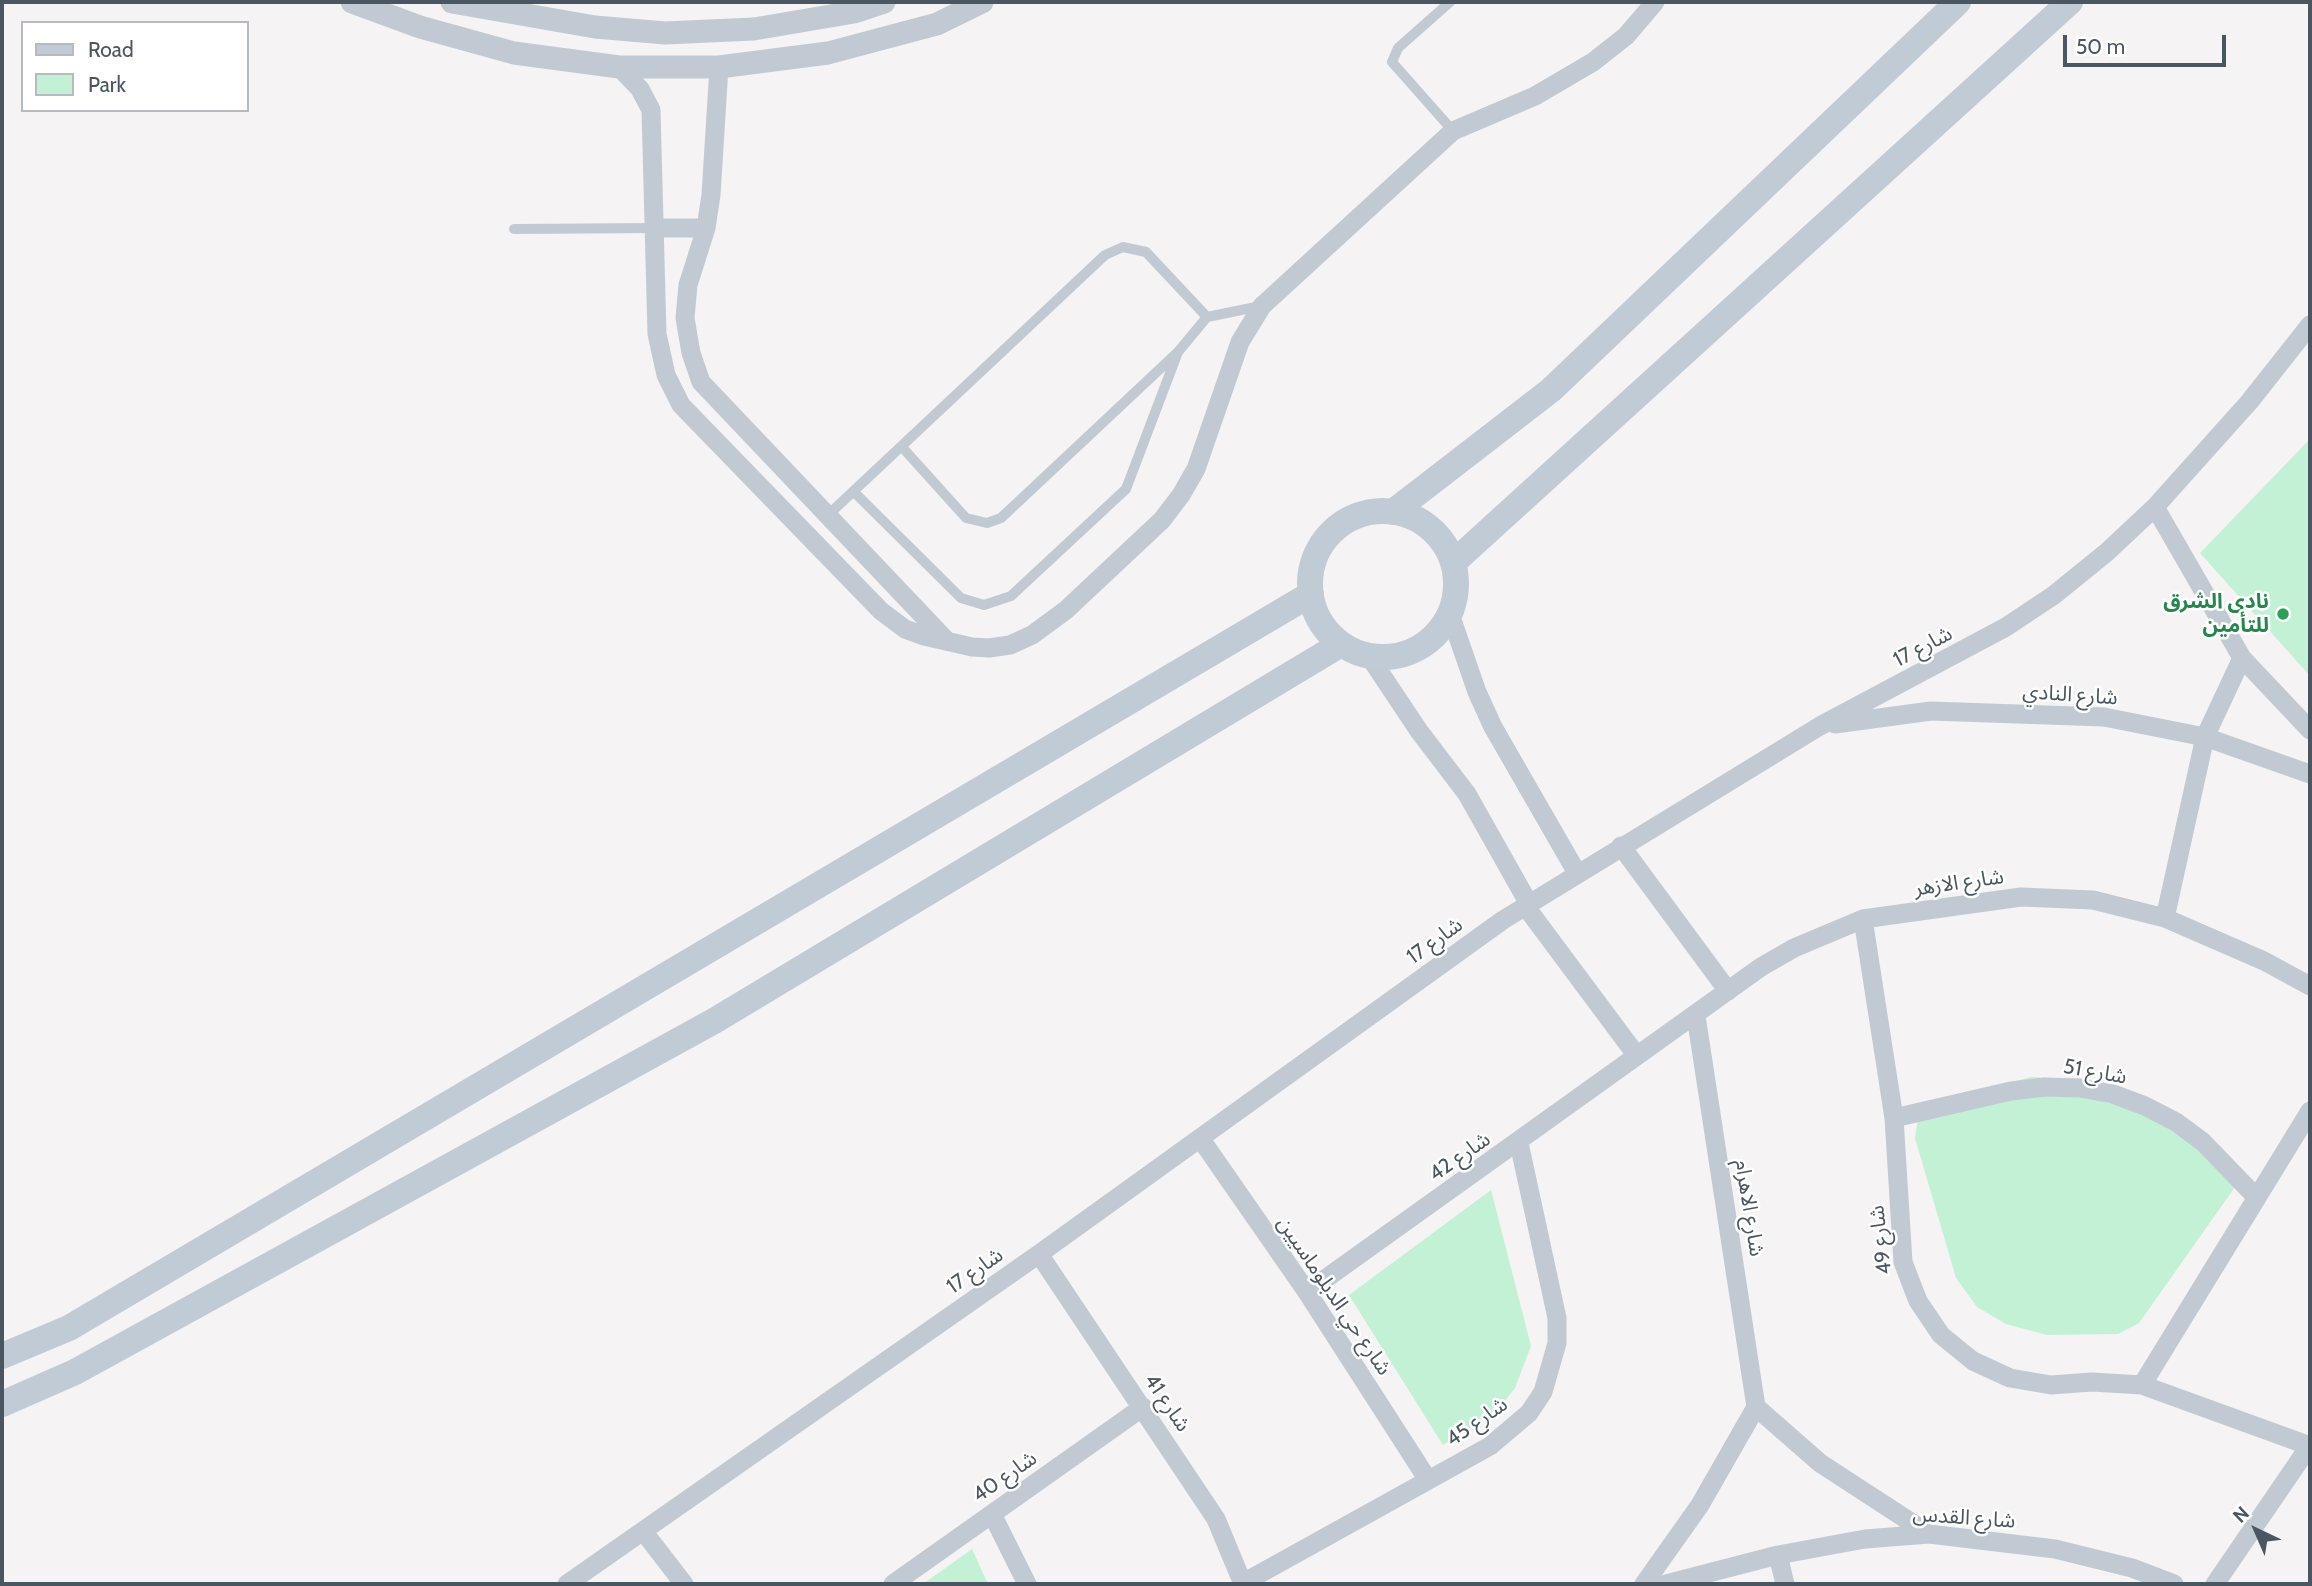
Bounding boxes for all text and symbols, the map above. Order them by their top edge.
legend [21,21,248,112]
scale bar [2067,21,2230,65]
text: 50 m [2076,34,2125,59]
text: Road [88,37,134,62]
text: Park [88,72,126,97]
place label: نادى الشرق للتأمين [2163,589,2269,639]
marker: نادى الشرق للتأمين [2275,606,2291,622]
street label: شارع 17 [1889,621,1957,673]
street label: شارع النادي [2022,679,2118,711]
street label: شارع الازهر [1913,864,2005,902]
street label: شارع 17 [1402,912,1468,970]
street label: شارع 51 [2061,1054,2129,1090]
street label: شارع 42 [1425,1127,1495,1187]
street label: شارع الاهرام [1729,1158,1769,1258]
street label: شارع 49 [1864,1204,1898,1276]
street label: شارع حي الدبلوماسيين [1271,1212,1397,1380]
street label: شارع 17 [942,1243,1008,1299]
street label: شارع 41 [1138,1369,1196,1437]
street label: شارع 45 [1441,1392,1513,1452]
street label: شارع 40 [968,1446,1042,1508]
north arrow [2221,1495,2291,1565]
street label: شارع القدس [1912,1502,2016,1534]
text: N [2228,1502,2254,1527]

